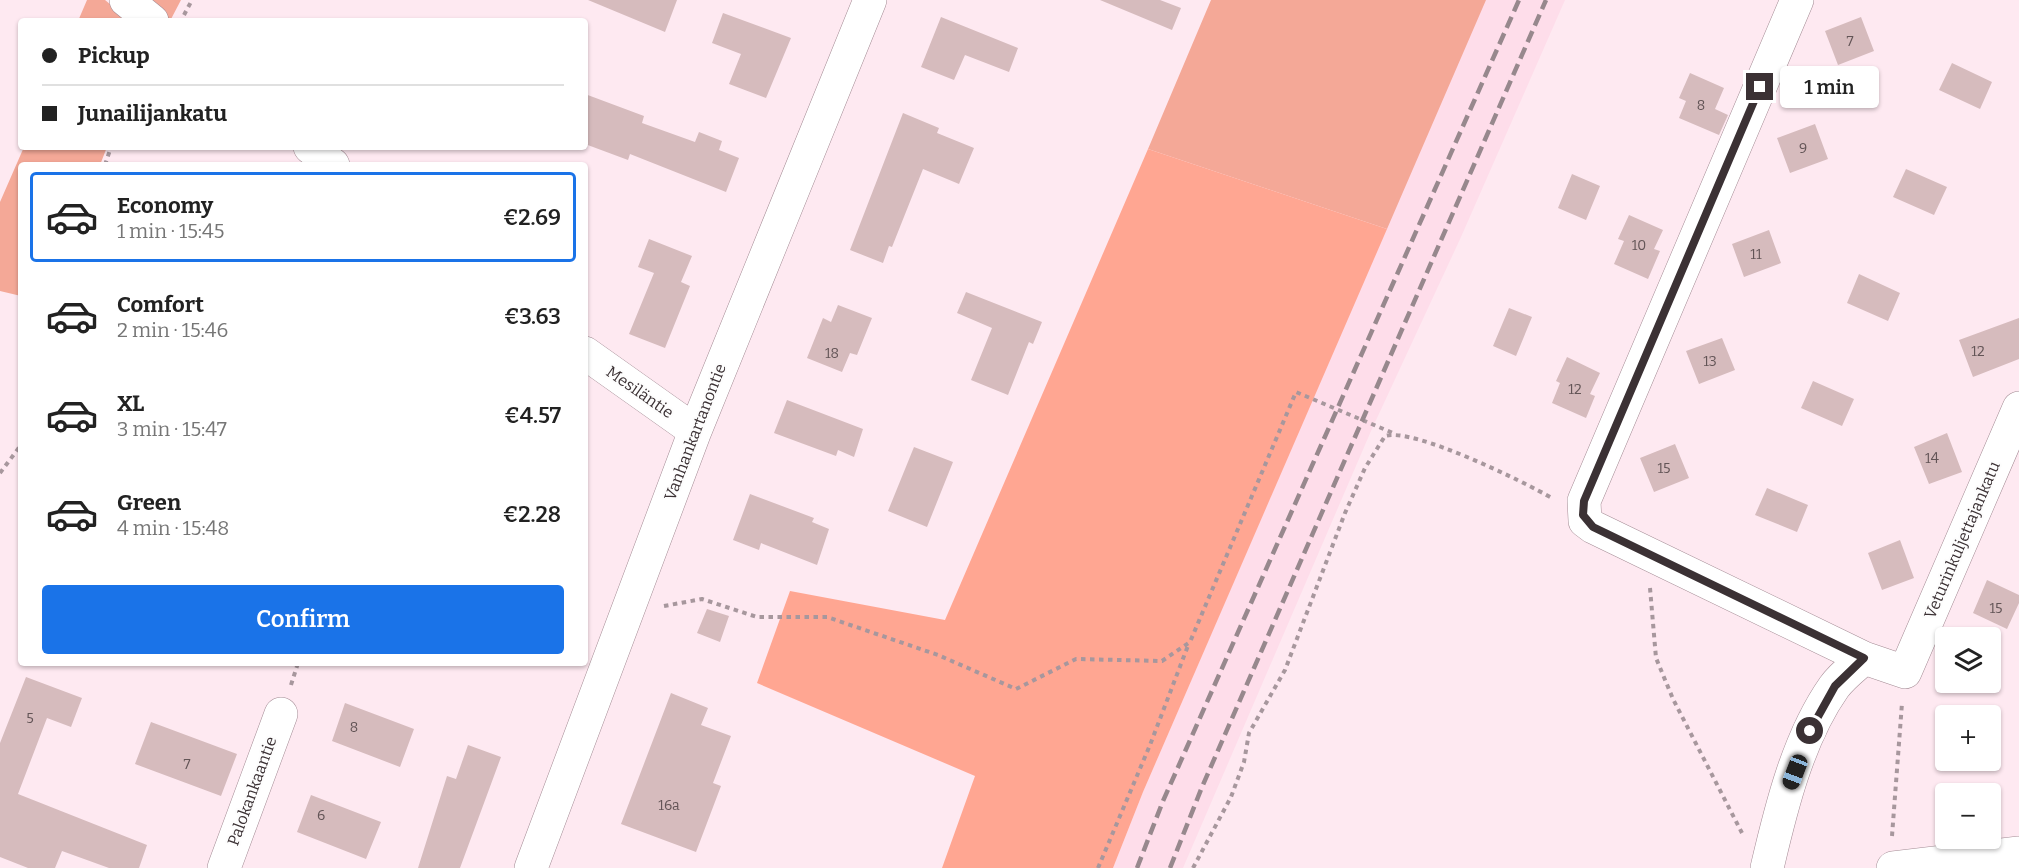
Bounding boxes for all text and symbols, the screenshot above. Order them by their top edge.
house number: 7 [1846,33,1854,50]
text: Pickup [78,42,150,69]
callout: 1 min [1781,66,1880,108]
route end [1746,73,1773,100]
text: 1 min [1804,75,1855,99]
house number: 8 [1697,97,1705,114]
text: Junailijankatu [78,100,227,127]
house number: 9 [1799,140,1807,157]
icon: car [45,190,99,244]
text: Economy [117,192,213,219]
text: €2.69 [503,204,561,231]
text: 1 min · 15:45 [117,219,224,243]
house number: 10 [1632,237,1646,254]
house number: 11 [1750,246,1762,263]
icon: car [45,289,99,343]
text: Comfort [117,291,204,318]
text: €3.63 [504,303,561,330]
text: 2 min · 15:46 [117,318,228,342]
house number: 12 [1971,343,1985,360]
house number: 18 [825,345,839,362]
house number: 13 [1703,353,1717,370]
street label: Vanhankartanontie [660,361,730,503]
street label: Mesiläntie [603,362,677,422]
house number: 12 [1568,381,1582,398]
icon: car [45,388,99,442]
text: XL [117,390,144,417]
text: €4.57 [504,402,561,429]
text: 3 min · 15:47 [117,417,227,441]
house number: 14 [1925,450,1939,467]
street label: Veturinkuljettajankatu [1920,458,2004,622]
house number: 15 [1657,460,1671,477]
icon: car [45,487,99,541]
text: Green [117,489,181,516]
text: €2.28 [503,501,561,528]
text: 4 min · 15:48 [117,516,229,540]
button: Confirm [42,585,564,654]
house number: 15 [1989,600,2003,617]
map controls [1935,627,2001,849]
button: layers [1935,627,2001,693]
button: + [1935,705,2001,771]
house number: 5 [26,710,34,727]
route start [1796,717,1823,744]
house number: 8 [350,719,358,736]
street label: Palokankaantie [223,734,281,848]
car [1780,752,1810,792]
house number: 7 [183,756,191,773]
button: − [1935,783,2001,849]
house number: 16a [658,797,680,814]
house number: 6 [317,807,325,824]

